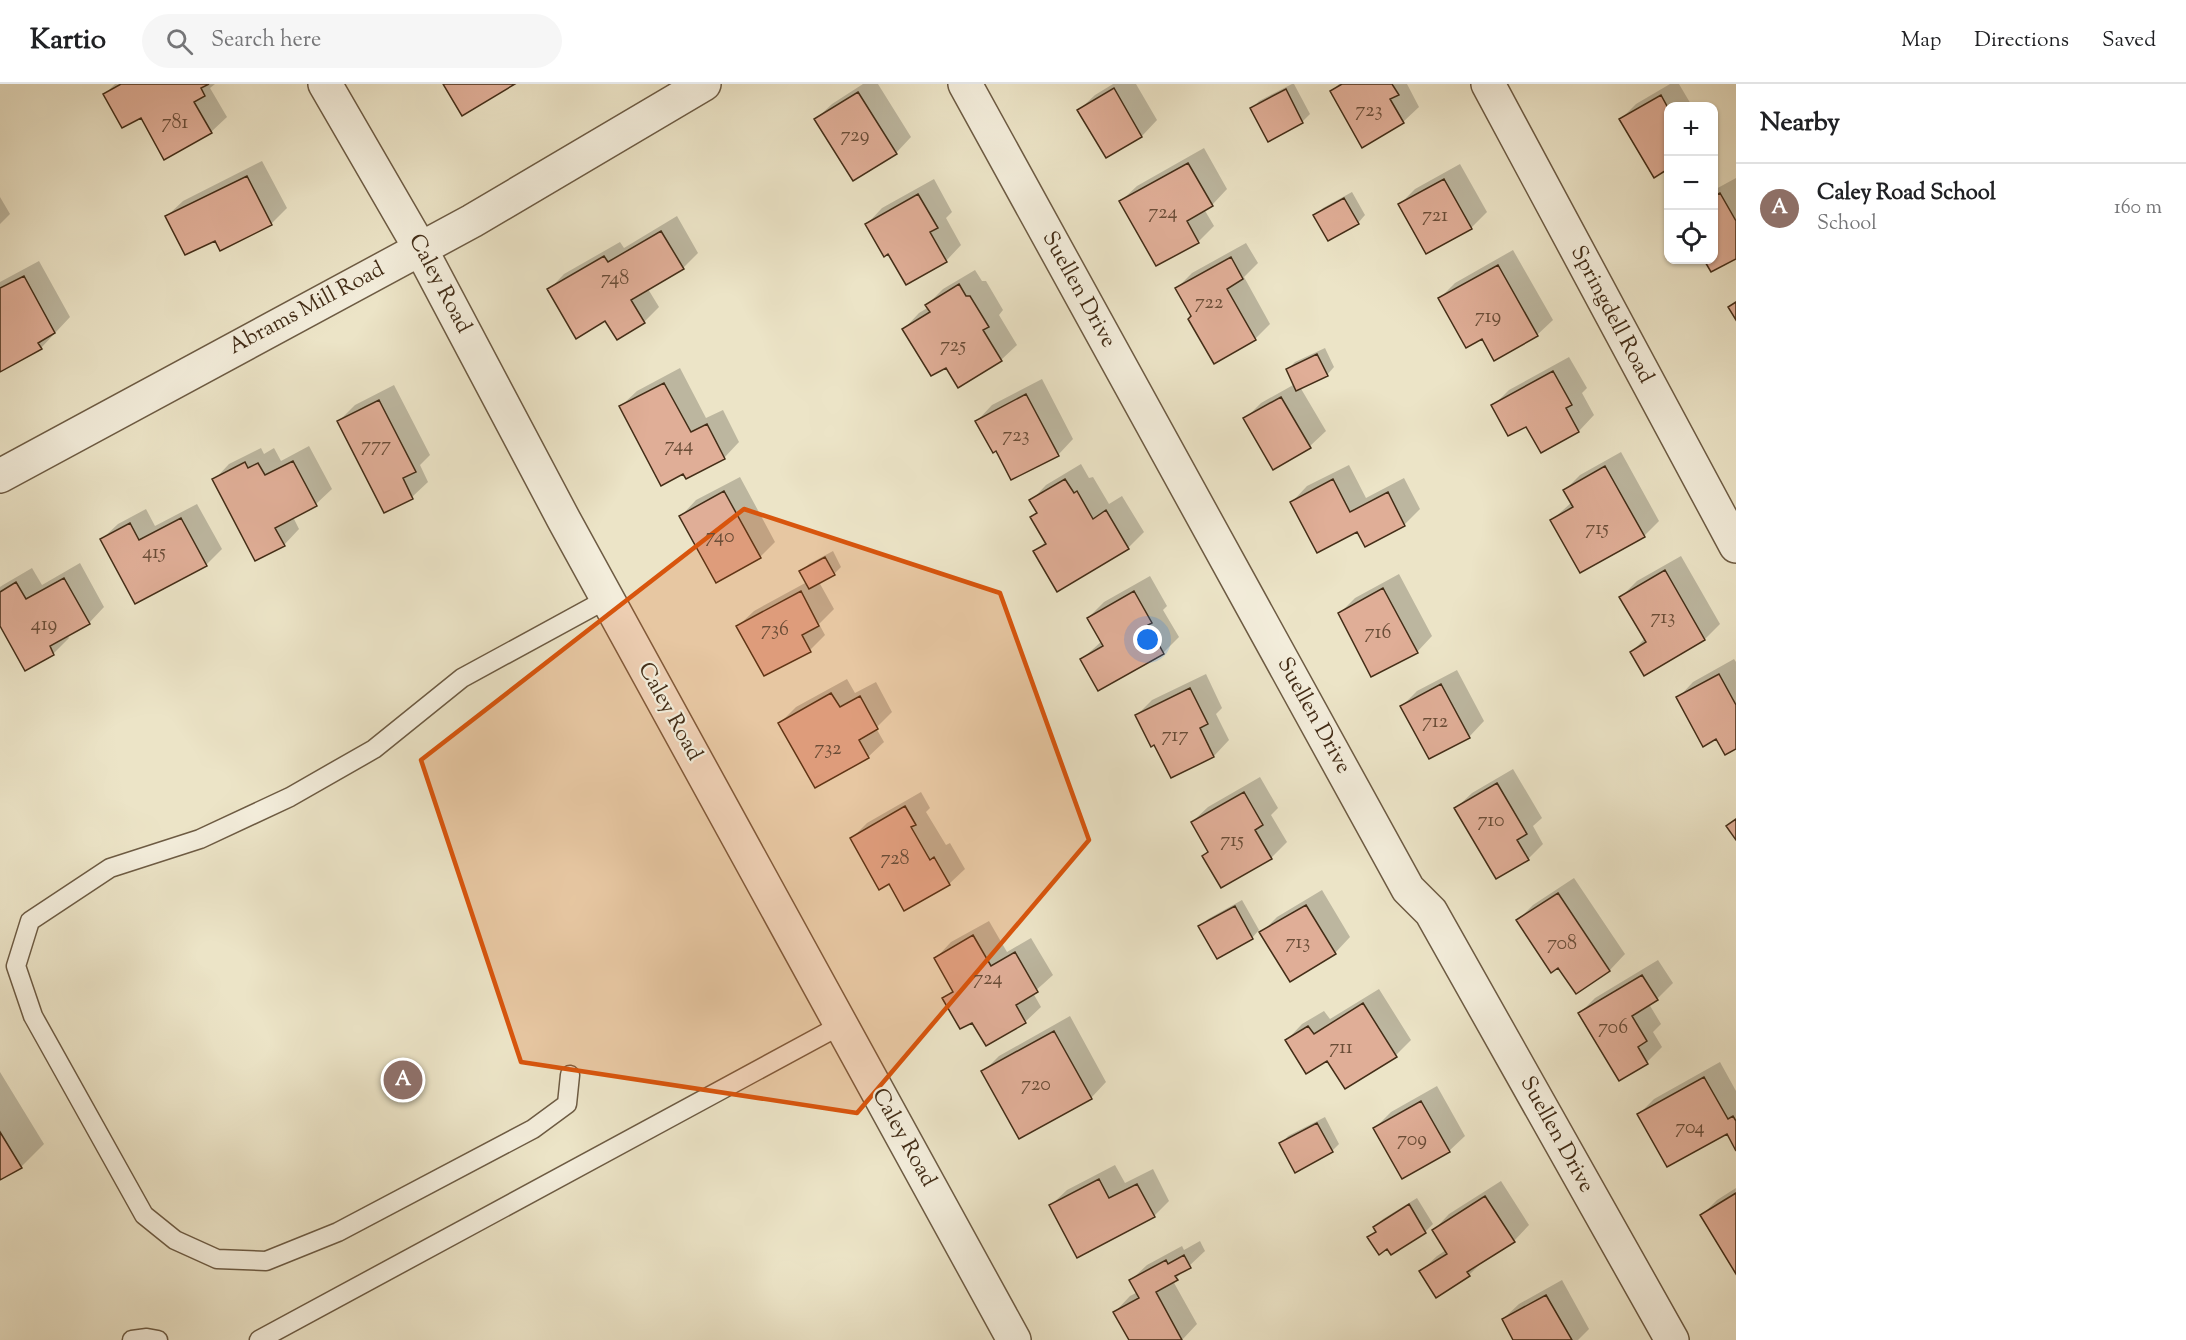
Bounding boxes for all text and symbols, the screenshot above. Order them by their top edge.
search box [142,14,562,68]
text: Kartio [30,21,106,61]
icon: search [163,25,196,58]
text: Search here [211,25,321,57]
text: Map [1901,26,1941,56]
text: Directions [1974,26,2069,56]
text: Saved [2102,26,2156,56]
house number: 723 [1355,97,1383,126]
map controls [1664,102,1718,264]
button: + [1664,102,1718,156]
text: Nearby [1760,105,1840,142]
house number: 781 [162,109,189,138]
house number: 729 [841,122,869,151]
button: − [1664,156,1718,210]
text: Caley Road School [1817,178,1996,210]
text: A [1771,194,1788,223]
text: 160 m [2114,194,2162,223]
house number: 724 [1148,199,1178,228]
house number: 721 [1422,202,1448,231]
button: locate [1664,210,1718,264]
text: School [1817,210,1877,239]
street label: Suellen Drive [1033,226,1123,354]
street label: Caley Road [399,229,479,339]
street label: Springdell Road [1561,240,1661,390]
street label: Abrams Mill Road [223,254,391,364]
house number: 748 [601,265,629,294]
house number: 722 [1195,289,1223,318]
house number: 719 [1475,303,1501,332]
house number: 725 [940,332,966,361]
house number: 723 [1002,422,1030,451]
house number: 777 [361,432,391,461]
house number: 744 [665,432,693,461]
house number: 715 [1585,515,1609,544]
house number: 740 [705,523,735,552]
house number: 415 [142,539,166,568]
house number: 713 [1651,604,1675,633]
house number: 419 [31,611,57,640]
house number: 736 [761,616,789,645]
house number: 716 [1365,619,1391,648]
your location [1133,625,1162,654]
street label: Suellen Drive [1268,652,1358,780]
street label: Caley Road [629,657,709,767]
house number: 712 [1422,708,1448,737]
house number: 717 [1162,722,1188,751]
house number: 732 [814,735,842,764]
house number: 710 [1477,807,1505,836]
house number: 715 [1220,827,1244,856]
house number: 728 [880,845,910,874]
house number: 713 [1286,929,1310,958]
house number: 708 [1547,930,1577,959]
house number: 724 [973,965,1003,994]
house number: 706 [1598,1014,1628,1043]
house number: 711 [1329,1034,1353,1063]
pin: A [384,1058,422,1102]
house number: 720 [1021,1071,1051,1100]
street label: Suellen Drive [1511,1071,1601,1199]
street label: Caley Road [863,1083,943,1193]
house number: 704 [1675,1114,1705,1143]
house number: 709 [1397,1126,1427,1155]

